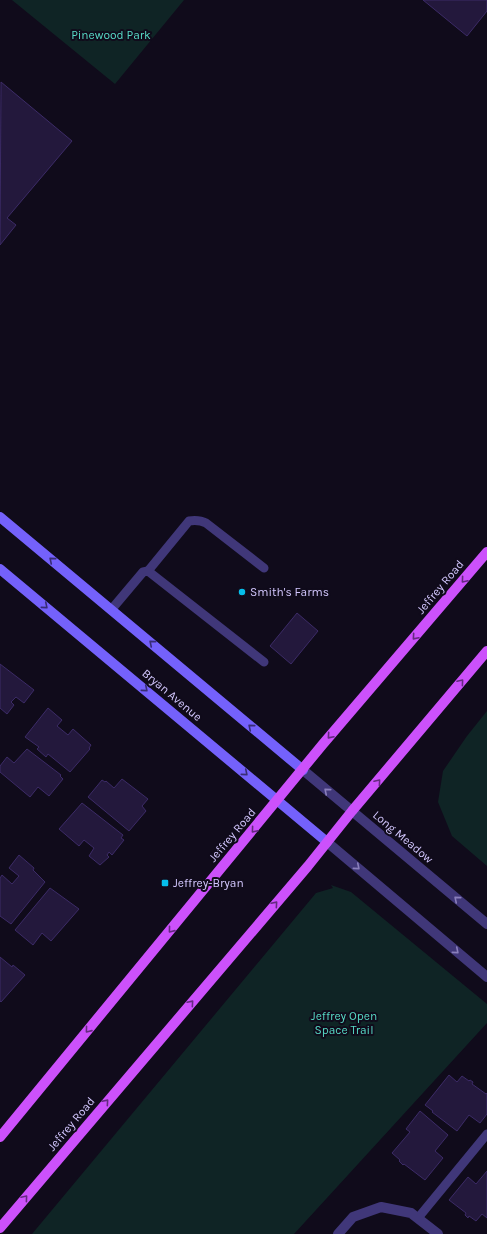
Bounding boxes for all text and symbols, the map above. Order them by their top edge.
park label: Pinewood Park [71,28,151,42]
street label: Jeffrey Road [413,557,467,617]
one-way arrow [49,558,57,565]
one-way arrow [461,575,468,582]
place label: Smith's Farms [250,585,329,599]
marker: Smith's Farms [237,587,247,597]
one-way arrow [41,602,48,609]
one-way arrow [412,632,419,640]
one-way arrow [149,641,156,648]
street label: Bryan Avenue [139,666,205,724]
one-way arrow [457,680,464,687]
one-way arrow [141,685,148,692]
one-way arrow [249,724,256,731]
one-way arrow [328,731,335,738]
one-way arrow [241,768,248,775]
one-way arrow [373,779,380,786]
one-way arrow [325,788,332,795]
street label: Jeffrey Road [205,805,259,865]
street label: Long Meadow [370,808,436,866]
one-way arrow [251,825,258,832]
one-way arrow [352,862,360,869]
place label: Jeffrey-Bryan [173,876,244,890]
marker: Jeffrey-Bryan [160,878,170,888]
one-way arrow [454,897,462,904]
one-way arrow [271,901,278,909]
one-way arrow [168,925,175,933]
one-way arrow [451,946,459,953]
one-way arrow [186,1000,193,1008]
park label: Jeffrey Open Space Trail [311,1009,377,1037]
one-way arrow [86,1026,93,1033]
street label: Jeffrey Road [44,1094,98,1154]
one-way arrow [102,1099,109,1106]
one-way arrow [21,1195,28,1203]

